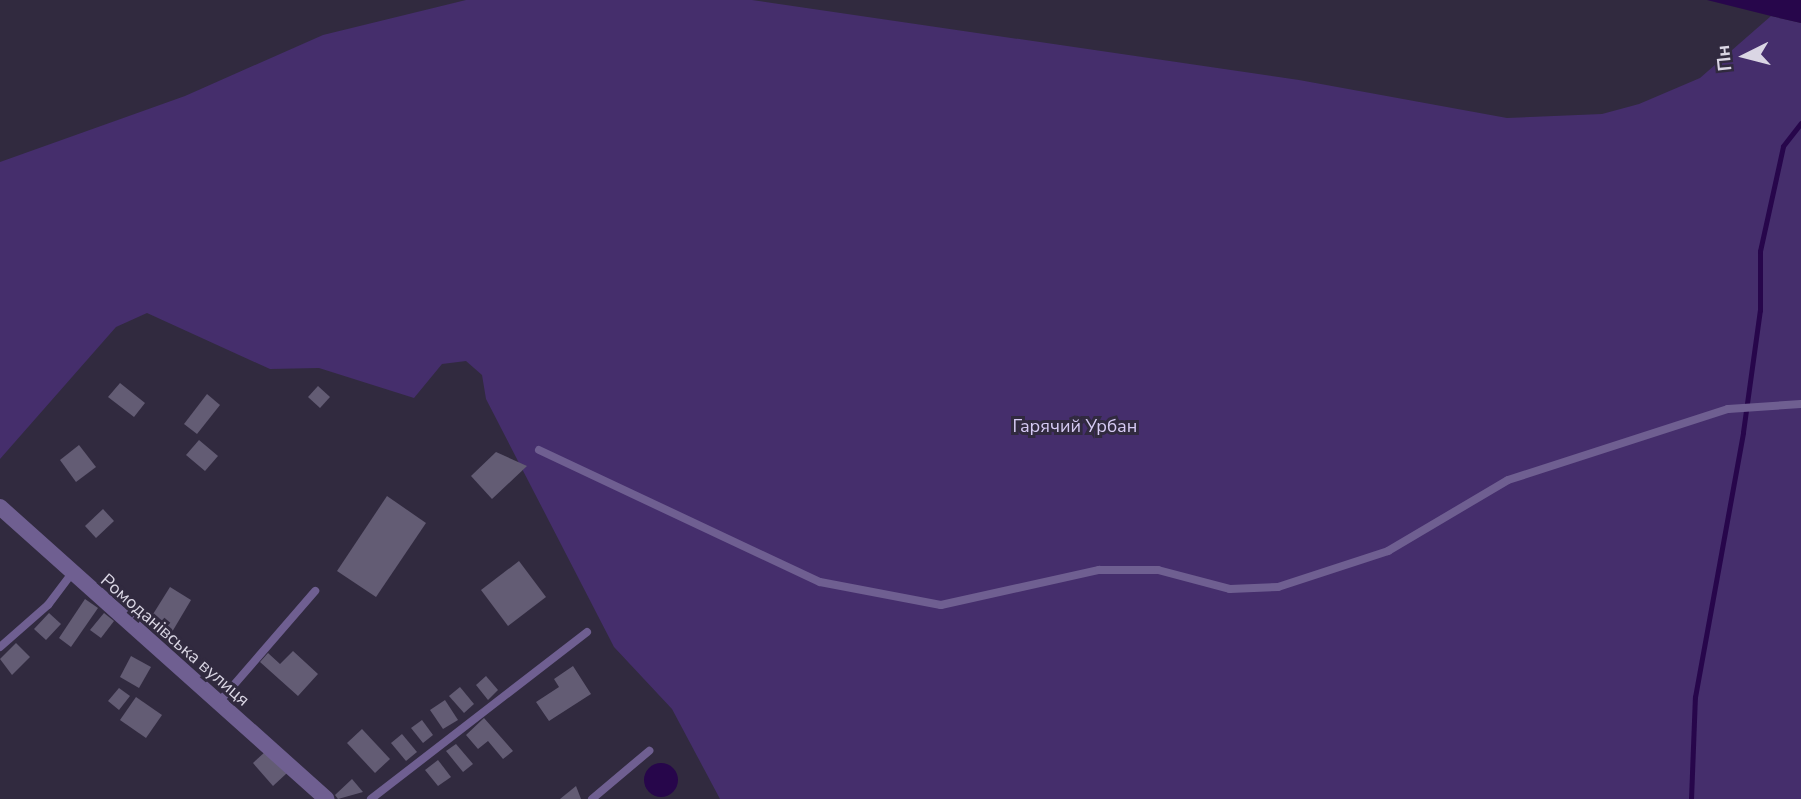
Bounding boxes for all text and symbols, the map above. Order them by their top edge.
north arrow [1710,21,1780,91]
text: Пн [1710,44,1738,73]
park label: Гарячий Урбан [1013,415,1137,437]
street label: Ромоданівська вулиця [96,569,254,711]

